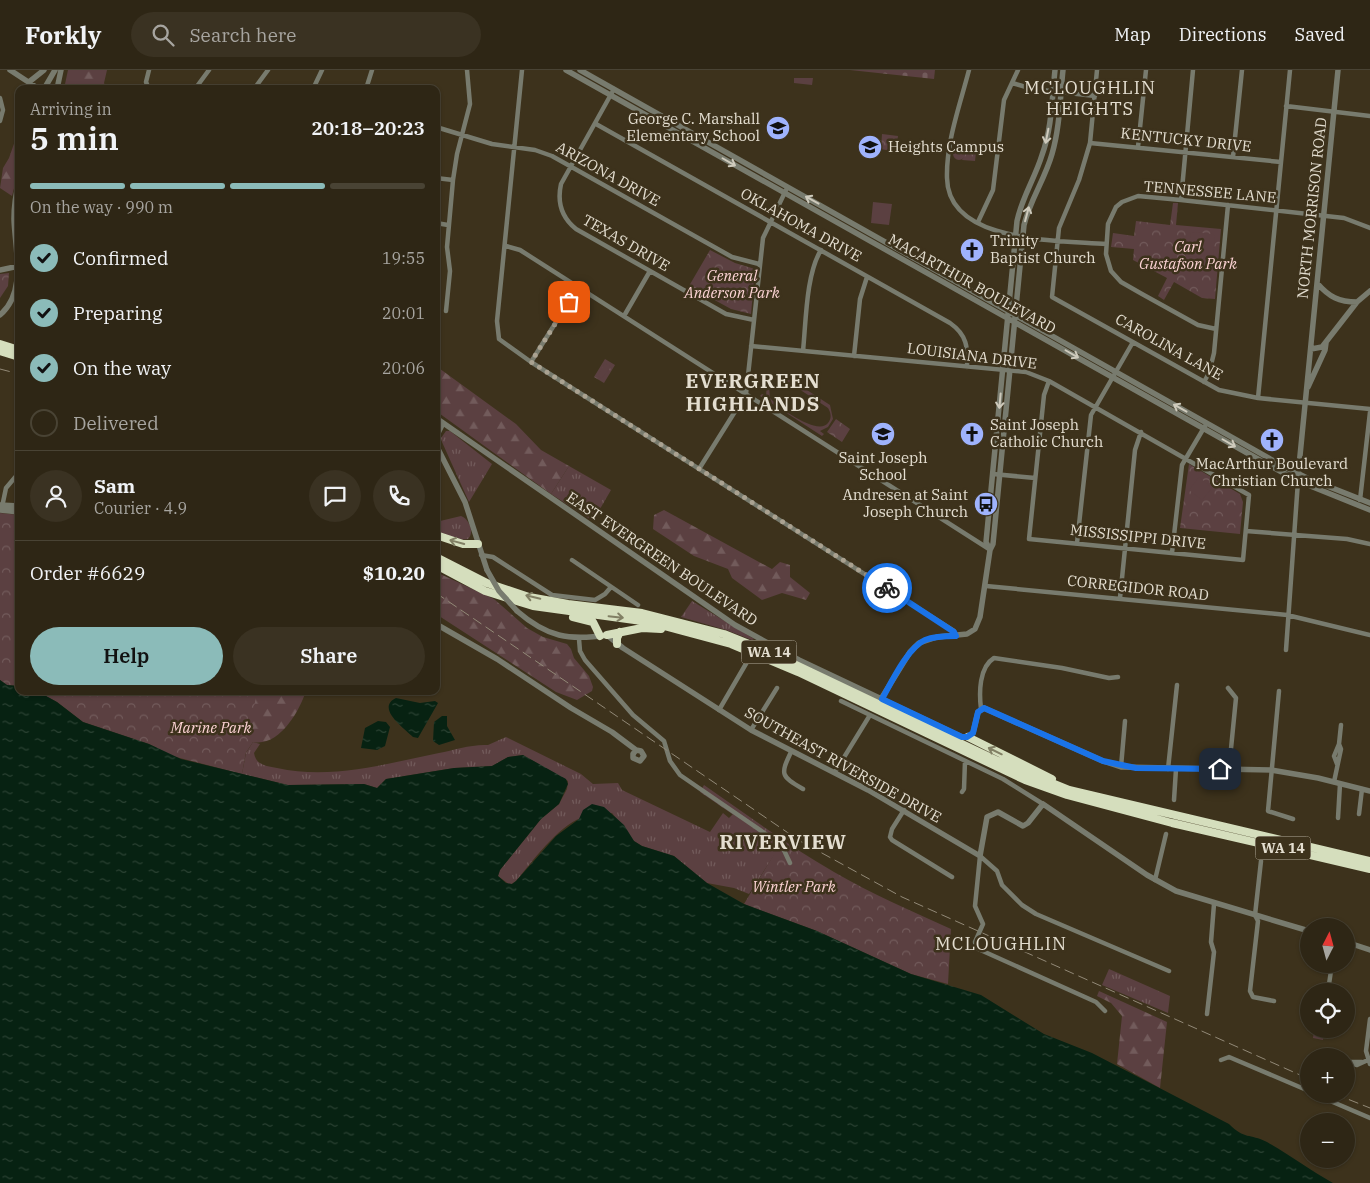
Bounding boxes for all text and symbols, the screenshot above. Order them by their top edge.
search box [131,12,481,57]
text: Forkly [25,19,101,51]
icon: search [149,21,177,49]
text: Search here [189,23,296,47]
text: Map [1114,23,1151,46]
text: Directions [1179,23,1267,46]
text: Saved [1295,23,1345,46]
district label: MCLOUGHLIN HEIGHTS [1024,76,1156,120]
text: Arriving in [30,99,112,119]
place label: George C. Marshall Elementary School [626,109,760,145]
school or university icon: George C. Marshall Elementary School [765,115,791,141]
text: 20:18–20:23 [311,116,425,140]
street label: NORTH MORRISON ROAD [1293,116,1330,300]
text: 5 min [30,117,119,159]
street label: KENTUCKY DRIVE [1120,123,1252,156]
one-way arrow [1042,127,1052,143]
school or university icon: Heights Campus [857,134,883,160]
street label: ARIZONA DRIVE [553,137,664,210]
place label: Heights Campus [888,137,1004,156]
one-way arrow [722,158,736,168]
street label: TENNESSEE LANE [1143,176,1277,207]
street label: OKLAHOMA DRIVE [737,183,865,266]
one-way arrow [805,195,819,205]
text: On the way · 990 m [30,197,173,217]
one-way arrow [1023,206,1032,222]
street label: TEXAS DRIVE [579,210,673,275]
street label: MACARTHUR BOULEVARD [885,229,1060,338]
place label: Trinity Baptist Church [990,231,1096,267]
church icon: Trinity Baptist Church [959,237,985,263]
park label: Carl Gustafson Park [1139,237,1237,273]
icon: check [30,244,58,272]
text: Confirmed [73,246,168,270]
text: 19:55 [382,248,425,268]
park label: General Anderson Park [683,266,780,302]
pin [548,281,590,323]
icon: bag [555,288,583,316]
icon: check [30,299,58,327]
text: Preparing [73,301,162,325]
text: 20:01 [382,303,425,323]
street label: CAROLINA LANE [1112,309,1227,384]
street label: LOUISIANA DRIVE [906,338,1038,373]
one-way arrow [1064,350,1079,360]
icon: check [30,354,58,382]
text: On the way [73,356,171,380]
text: 20:06 [382,358,425,378]
district label: EVERGREEN HIGHLANDS [685,367,821,417]
one-way arrow [995,393,1005,409]
one-way arrow [1173,402,1187,412]
text: Delivered [73,411,159,435]
place label: Saint Joseph Catholic Church [990,415,1103,451]
school or university icon: Saint Joseph School [870,421,896,447]
church icon: Saint Joseph Catholic Church [959,421,985,447]
church icon: MacArthur Boulevard Christian Church [1259,427,1285,453]
one-way arrow [1221,438,1236,448]
place label: Saint Joseph School [838,448,928,484]
place label: MacArthur Boulevard Christian Church [1196,454,1348,490]
button: person [30,470,82,522]
button: chat [309,470,361,522]
button: phone [373,470,425,522]
text: Sam [94,474,135,498]
place label: Andresen at Saint Joseph Church [842,485,968,521]
street label: EAST EVERGREEN BOULEVARD [563,487,761,630]
bus stop icon: Andresen at Saint Joseph Church [973,491,999,517]
text: Courier · 4.9 [94,498,187,518]
street label: MISSISSIPPI DRIVE [1069,520,1207,553]
one-way arrow [449,537,465,546]
text: Order #6629 [30,561,145,585]
text: $10.20 [363,561,425,585]
courier [862,563,912,613]
street label: CORREGIDOR ROAD [1066,571,1210,604]
icon: bike [873,574,901,602]
one-way arrow [525,592,541,601]
one-way arrow [607,612,623,622]
button: Help [30,627,223,685]
button: Share [233,627,425,685]
road number: WA 14 [742,640,796,664]
street label: SOUTHEAST RIVERSIDE DRIVE [742,702,945,827]
park label: Marine Park [170,718,251,737]
one-way arrow [987,746,1002,756]
pin [1199,748,1241,790]
icon: home [1206,755,1234,783]
district label: RIVERVIEW [719,828,847,855]
road number: WA 14 [1256,836,1310,860]
park label: Wintler Park [752,877,836,896]
north arrow [1300,918,1355,972]
map controls [1300,918,1355,1168]
district label: MCLOUGHLIN [935,932,1067,955]
button: locate [1300,983,1355,1038]
button: + [1300,1048,1355,1103]
button: − [1300,1113,1355,1168]

